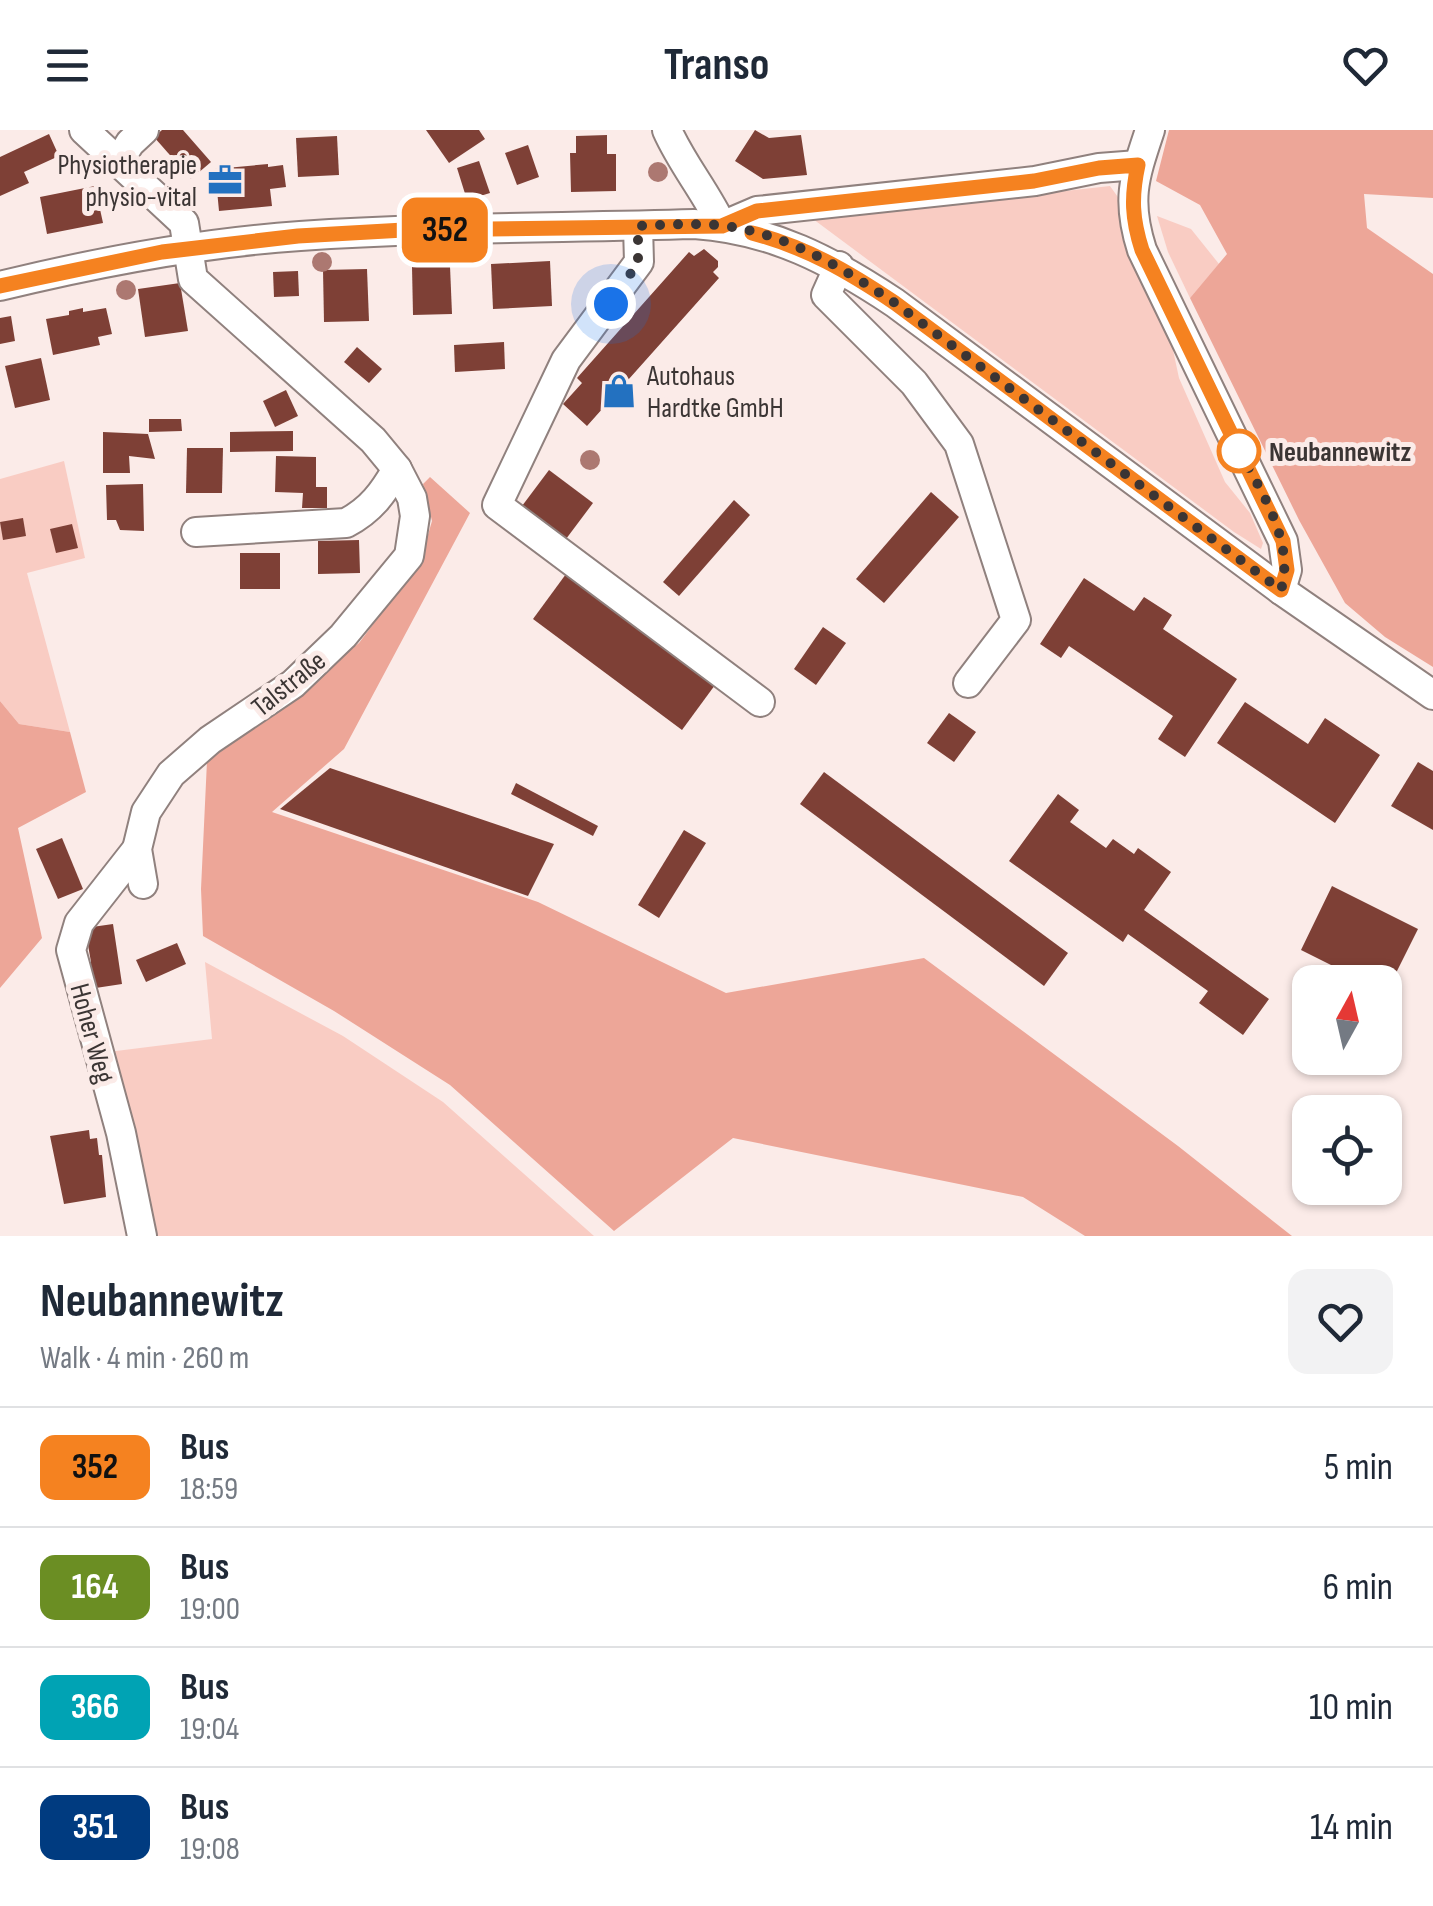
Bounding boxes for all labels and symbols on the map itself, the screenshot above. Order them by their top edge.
place label: Physiotherapie physio-vital [57,149,197,214]
office icon: Physiotherapie physio-vital [206,161,244,199]
line badge: 352 [388,198,502,262]
your location [586,279,636,329]
place label: Autohaus Hardtke GmbH [646,360,784,425]
shop icon: Autohaus Hardtke GmbH [600,372,638,410]
marker: Neubannewitz [1218,430,1260,472]
place label: Neubannewitz [1269,436,1411,469]
street label: Talstraße [245,644,333,724]
north arrow [1292,965,1402,1075]
street label: Hoher Weg [62,980,121,1087]

